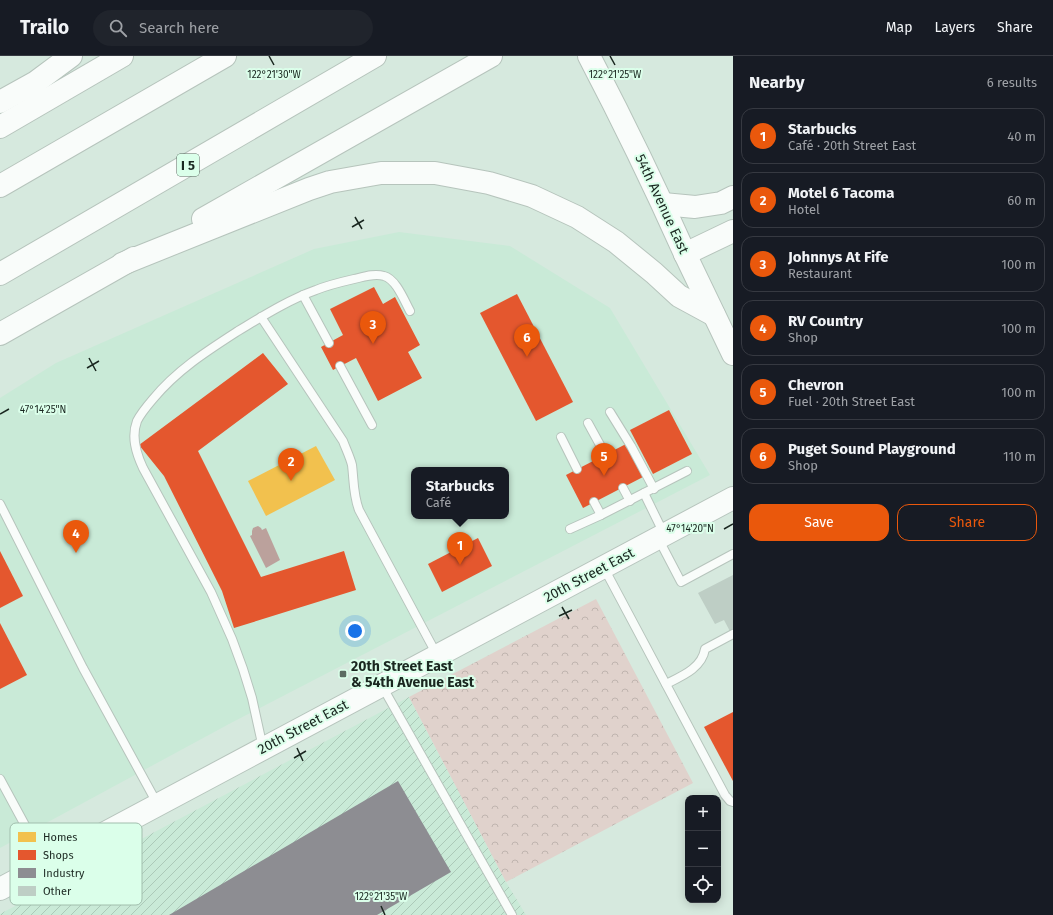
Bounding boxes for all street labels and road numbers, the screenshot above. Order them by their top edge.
street label: 54th Avenue East [631,151,693,257]
road number: I 5 [177,154,199,176]
street label: 20th Street East [541,544,638,606]
street label: 20th Street East [255,696,352,758]

